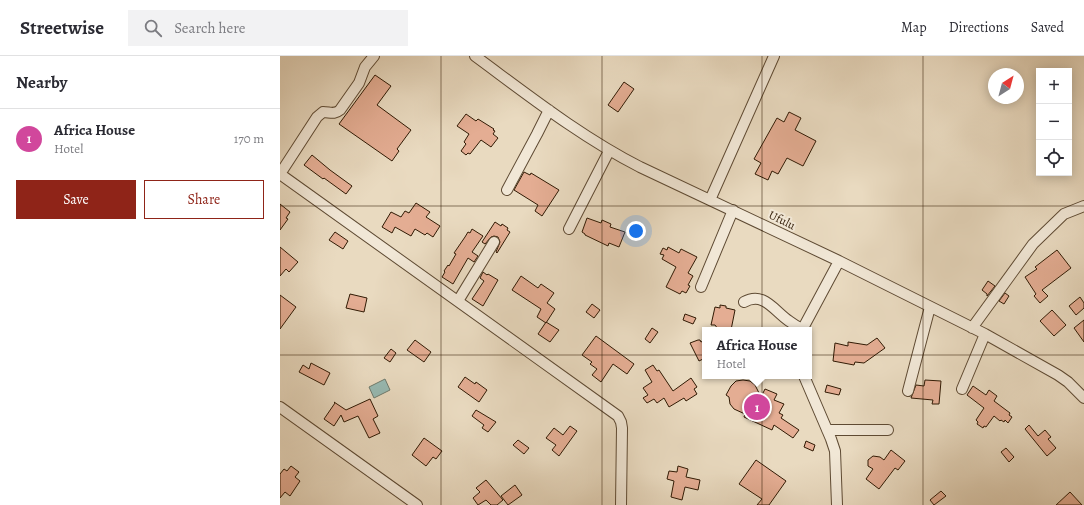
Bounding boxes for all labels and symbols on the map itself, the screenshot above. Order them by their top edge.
north arrow [988,68,1024,104]
street label: Ufulu [766,207,799,234]
your location [626,221,646,241]
pin: 1 [744,392,770,422]

